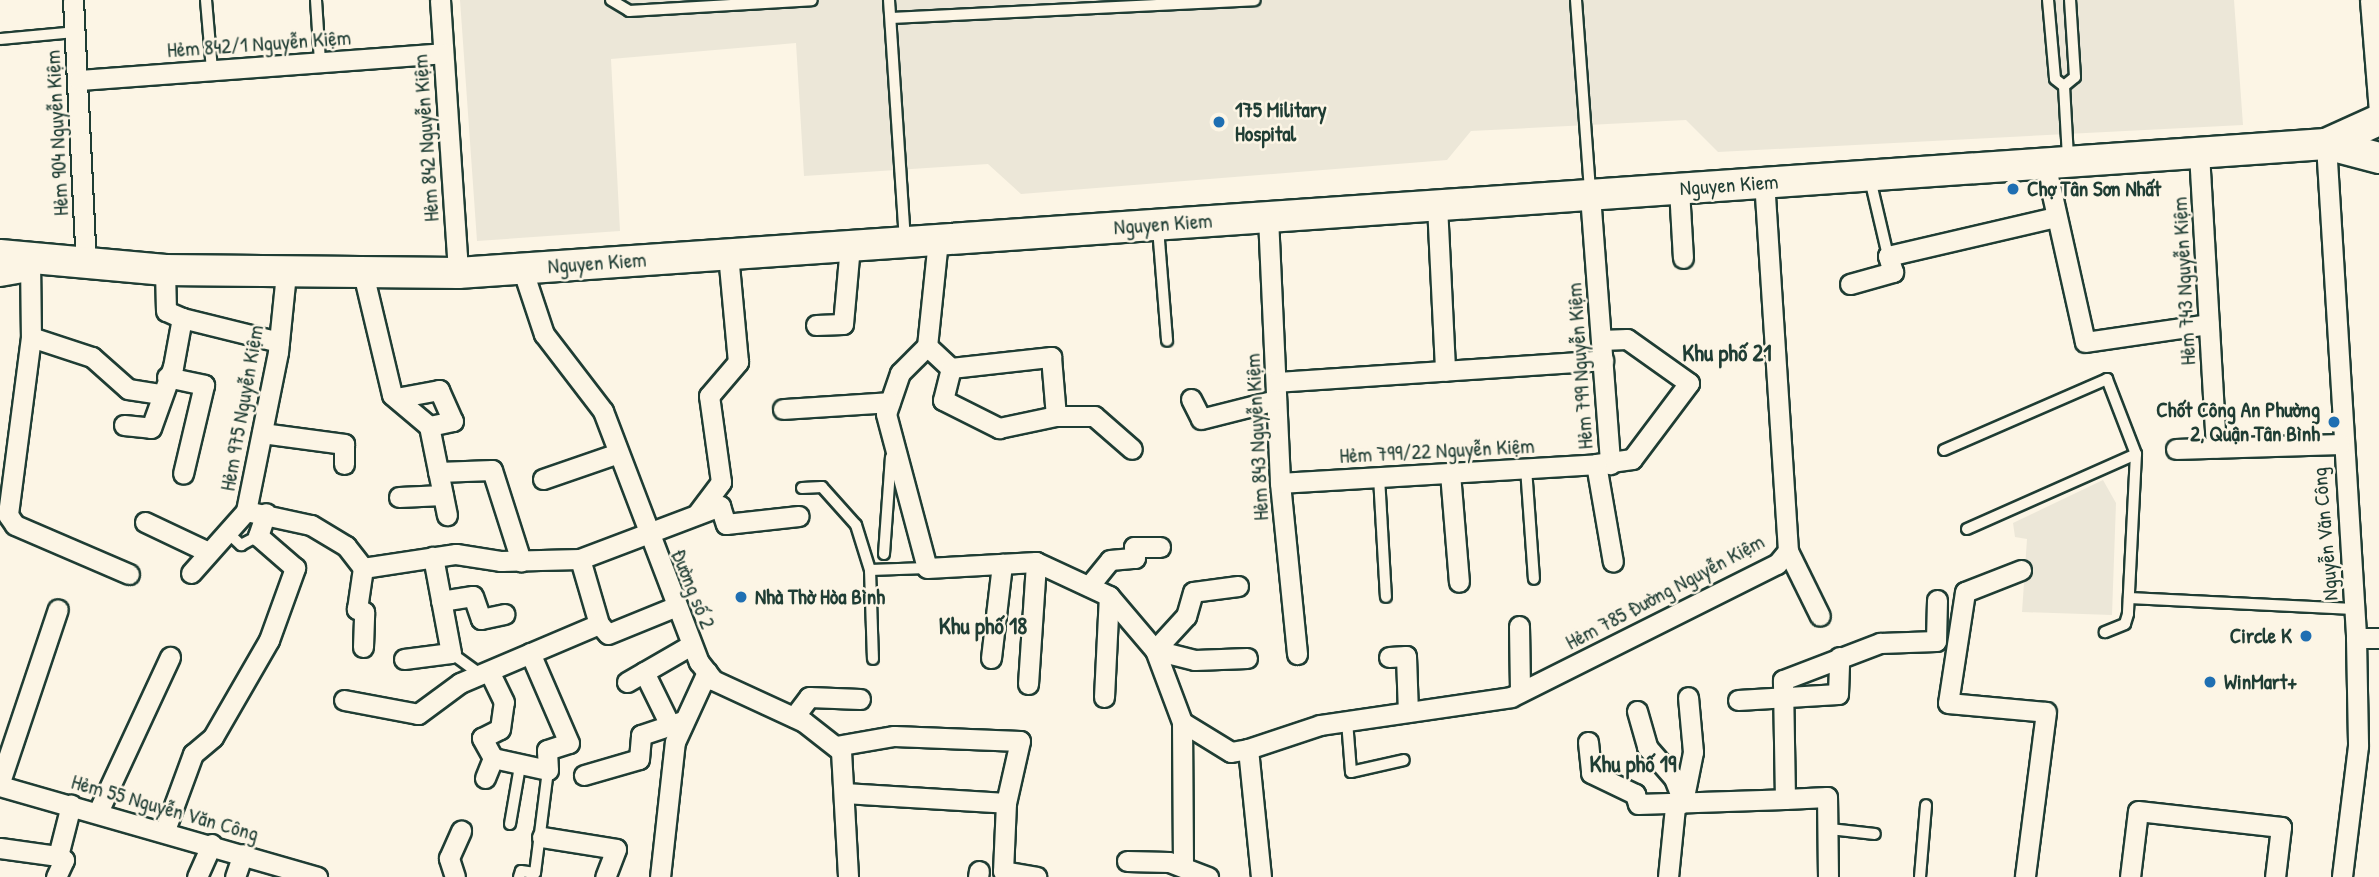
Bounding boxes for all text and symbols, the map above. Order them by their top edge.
street label: Hẻm 842/1 Nguyễn Kiệm [166,25,352,63]
street label: Hẻm 904 Nguyễn Kiệm [40,49,74,217]
street label: Hẻm 842 Nguyễn Kiệm [408,53,444,223]
place label: 175 Military Hospital [1235,97,1327,147]
marker: 175 Military Hospital [1209,112,1229,132]
street label: Nguyen Kiem [1679,169,1779,201]
place label: Chợ Tân Sơn Nhất [2027,176,2161,202]
marker: Chợ Tân Sơn Nhất [2005,181,2021,197]
street label: Hẻm 743 Nguyễn Kiệm [2167,196,2201,366]
street label: Nguyen Kiem [1113,208,1213,240]
street label: Nguyen Kiem [547,247,647,279]
street label: Hẻm 799 Nguyễn Kiệm [1562,282,1598,450]
street label: Hẻm 975 Nguyễn Kiệm [215,323,269,493]
district label: Khu phố 21 [1682,339,1772,367]
street label: Hẻm 843 Nguyễn Kiệm [1240,353,1274,521]
place label: Chốt Công An Phường 2, Quận Tân Bình [2156,397,2320,447]
marker: Chốt Công An Phường 2, Quận Tân Bình [2326,414,2342,430]
street label: Hẻm 799/22 Nguyễn Kiệm [1339,433,1535,469]
street label: Nguyễn Văn Công [2307,466,2343,602]
street label: Hẻm 785 Đường Nguyễn Kiệm [1561,529,1769,655]
street label: Đường số 2 [666,546,720,632]
place label: Nhà Thờ Hòa Bình [755,584,885,610]
marker: Nhà Thờ Hòa Bình [733,589,749,605]
district label: Khu phố 18 [939,612,1027,640]
place label: Circle K [2230,623,2292,649]
marker: Circle K [2298,628,2314,644]
place label: WinMart+ [2224,669,2297,695]
marker: WinMart+ [2202,674,2218,690]
district label: Khu phố 19 [1589,750,1677,778]
street label: Hẻm 55 Nguyễn Văn Công [69,769,261,847]

